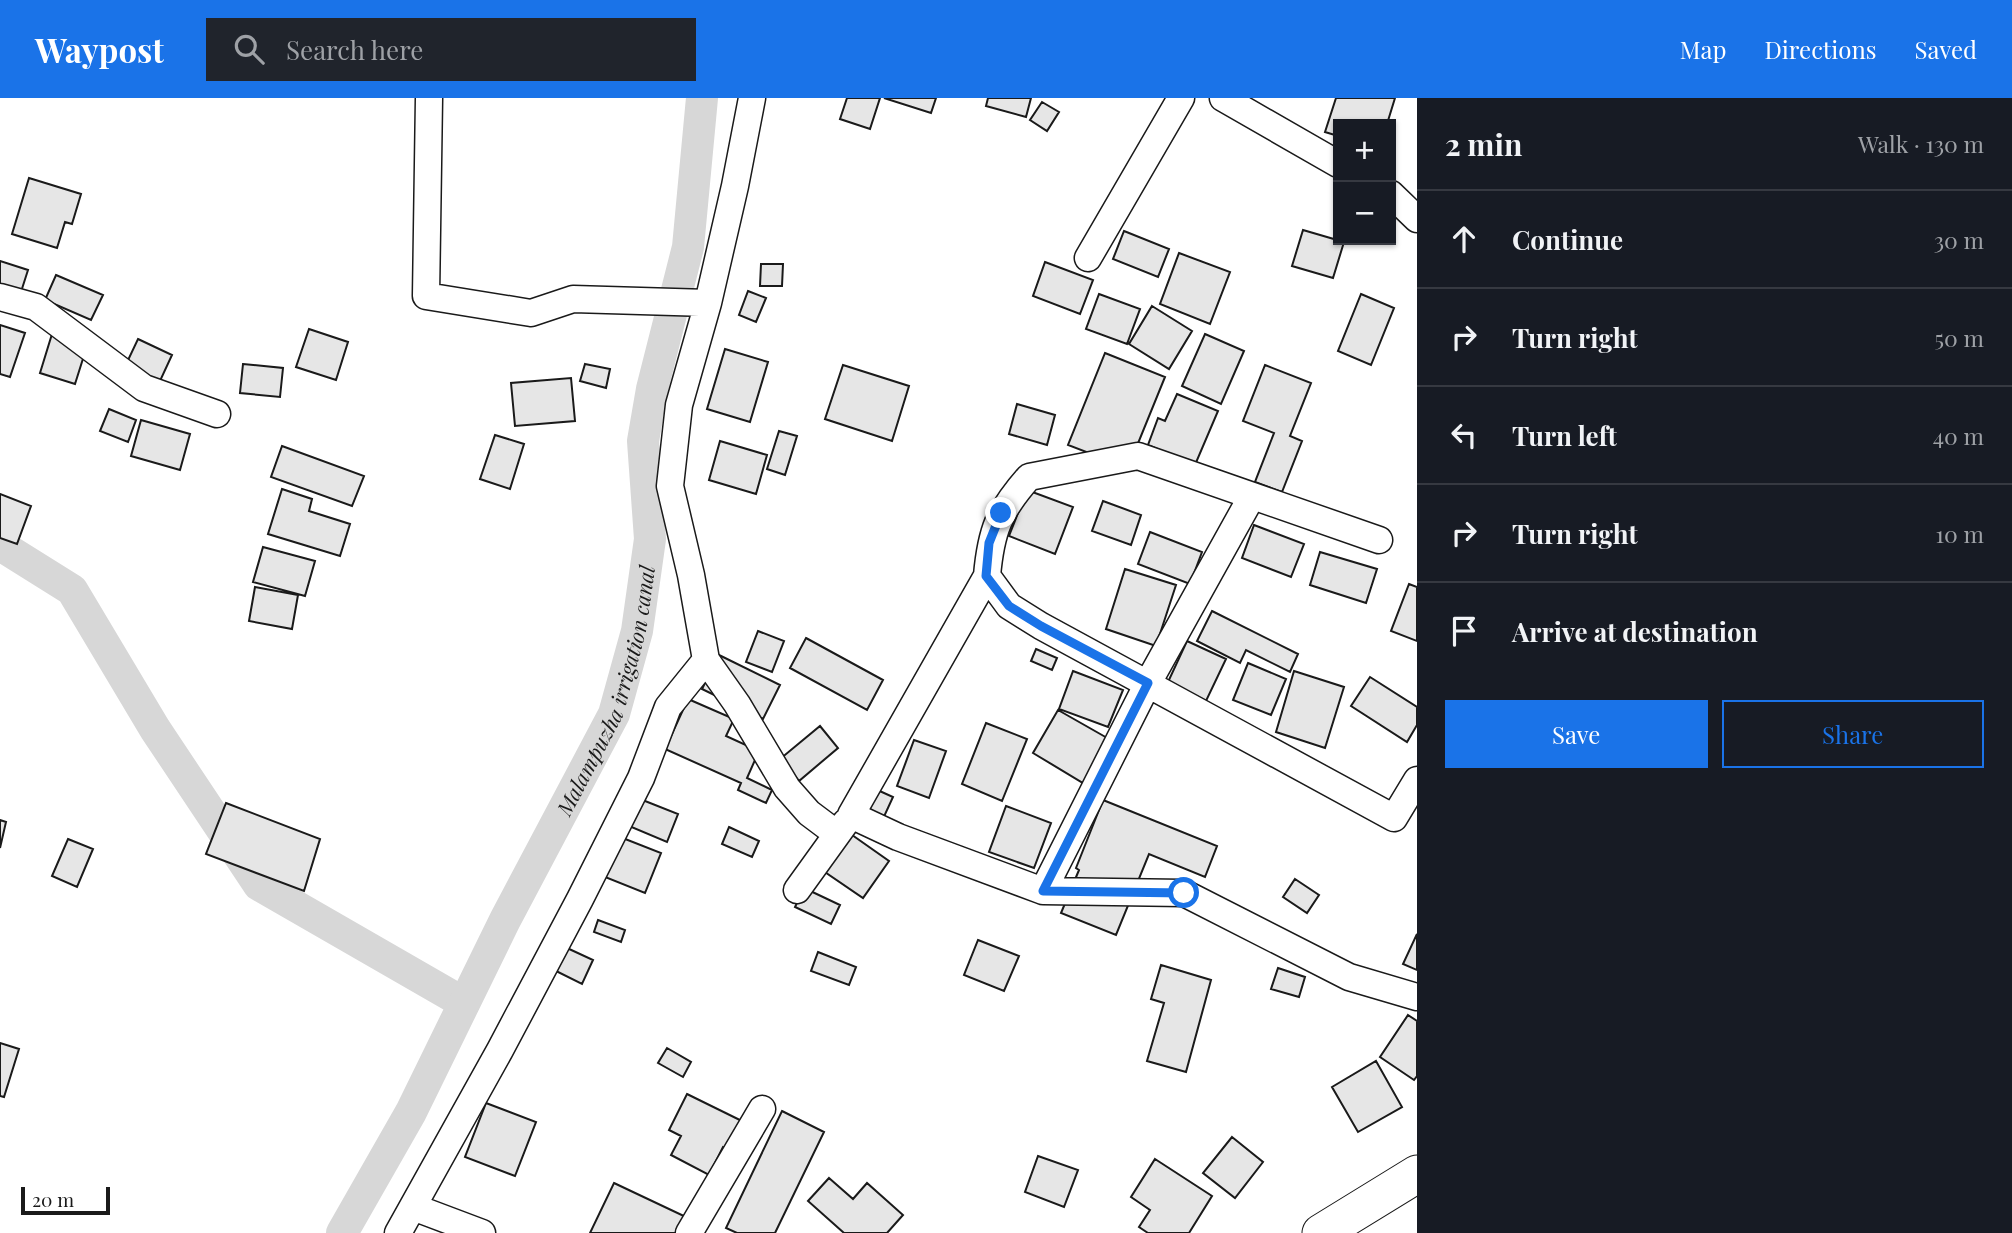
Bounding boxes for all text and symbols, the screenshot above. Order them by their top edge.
search box [206,18,696,81]
text: Waypost [35,27,164,71]
icon: search [230,30,268,68]
text: Search here [286,32,423,67]
text: Map [1680,33,1726,65]
text: Directions [1764,33,1877,65]
text: Saved [1915,33,1977,65]
map controls [1333,119,1396,245]
button: + [1333,119,1396,182]
text: 2 min [1445,124,1522,164]
text: Walk · 130 m [1858,128,1984,159]
button: − [1333,182,1396,245]
icon: ahead [1445,220,1483,258]
text: Continue [1512,222,1623,257]
text: 30 m [1934,224,1984,255]
icon: right [1445,318,1483,356]
text: Turn right [1512,320,1638,355]
text: 50 m [1935,322,1984,353]
icon: left [1445,416,1483,454]
text: Turn left [1512,418,1617,453]
text: 40 m [1933,420,1984,451]
route end [985,497,1016,528]
icon: right [1445,514,1483,552]
text: Turn right [1512,516,1638,551]
text: 10 m [1936,518,1984,549]
water label: Malampuzha irrigation canal [549,563,660,821]
icon: arrive [1445,612,1483,650]
text: Arrive at destination [1512,614,1758,649]
button: Save [1445,700,1708,768]
button: Share [1722,700,1984,768]
route start [1168,877,1199,908]
scale bar [21,1184,110,1216]
text: 20 m [32,1186,74,1212]

